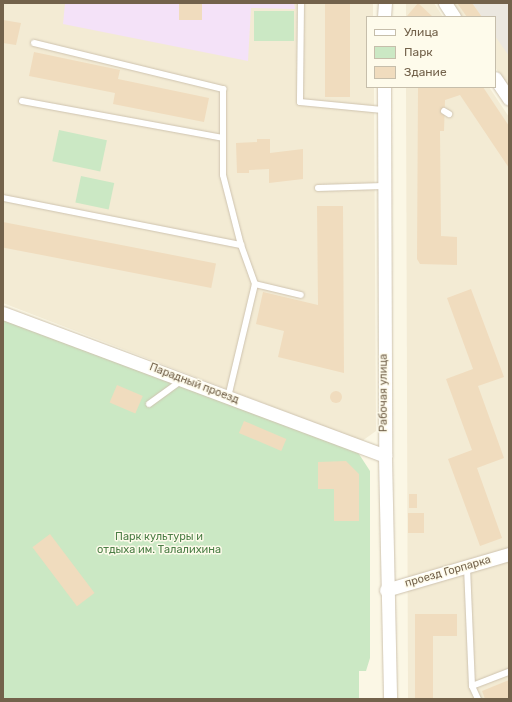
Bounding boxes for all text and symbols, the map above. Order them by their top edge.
legend [366,16,496,88]
text: Улица [404,25,438,39]
text: Парк [404,45,433,59]
text: Здание [404,65,447,79]
street label: Рабочая улица [377,354,391,432]
street label: Парадный проезд [147,361,241,407]
park label: Парк культуры и отдыха им. Талалихина [97,531,221,557]
street label: проезд Горпарка [403,553,493,591]

